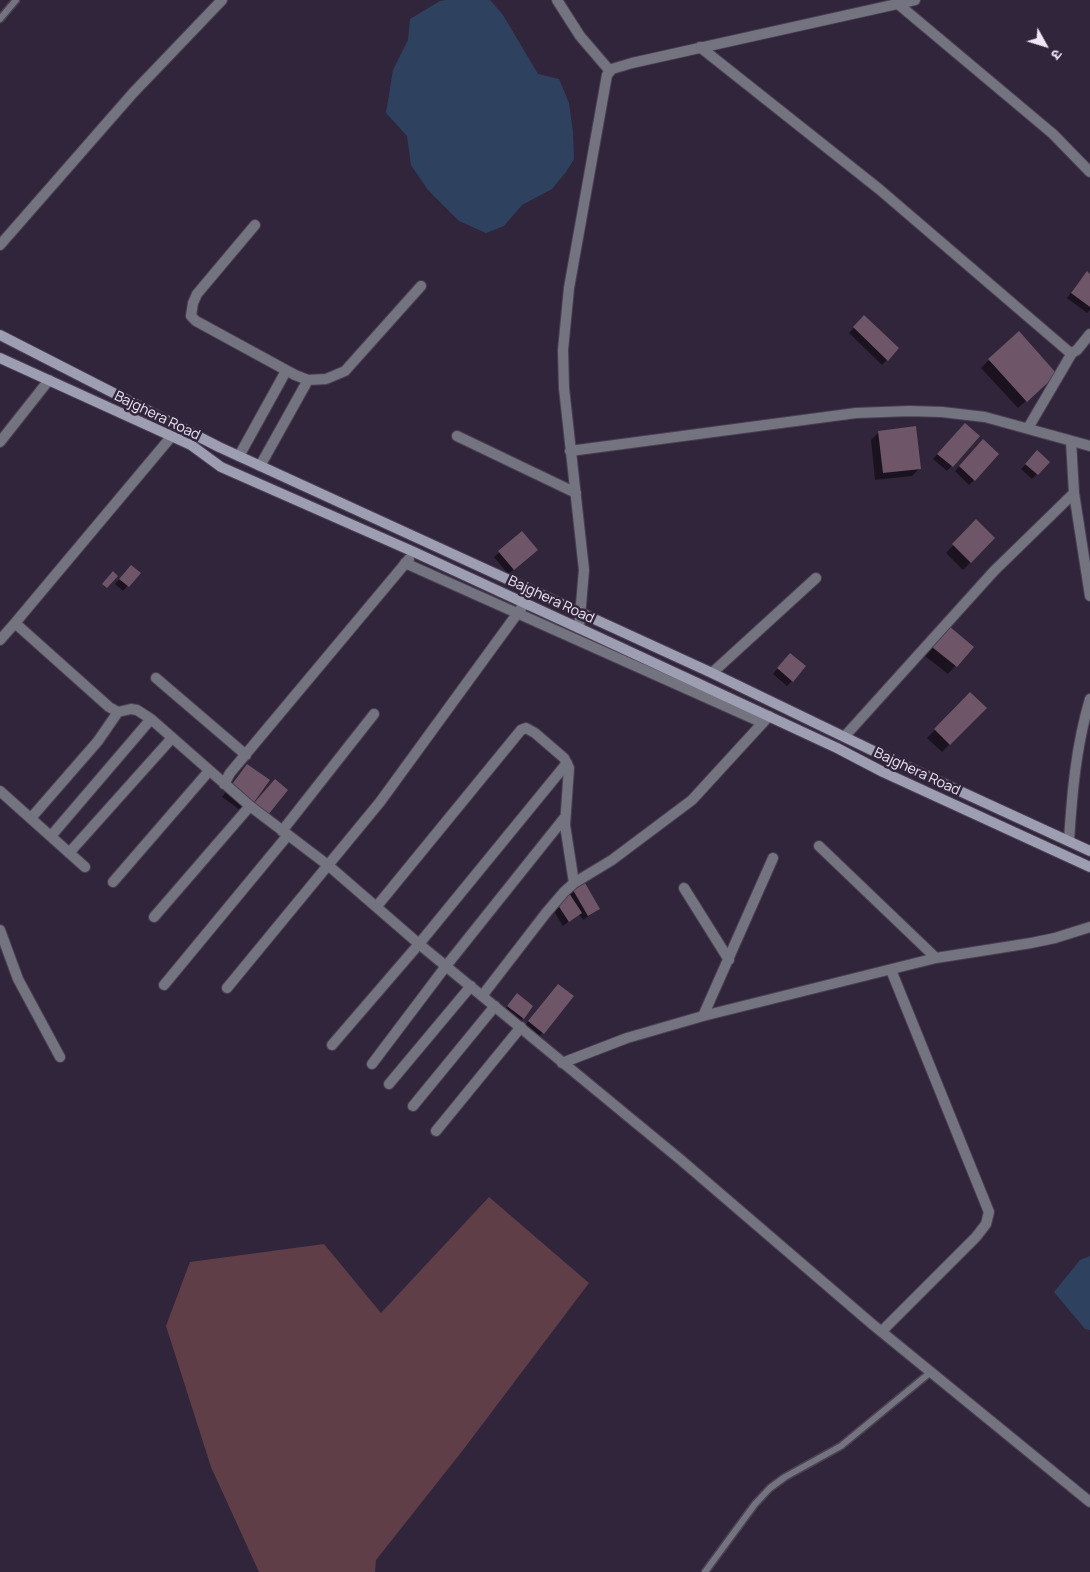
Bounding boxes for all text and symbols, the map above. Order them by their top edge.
north arrow [1020,20,1070,70]
text: उ [1047,46,1067,64]
street label: Bajghera Road [111,388,203,444]
street label: Bajghera Road [505,573,597,627]
street label: Bajghera Road [871,745,963,799]

